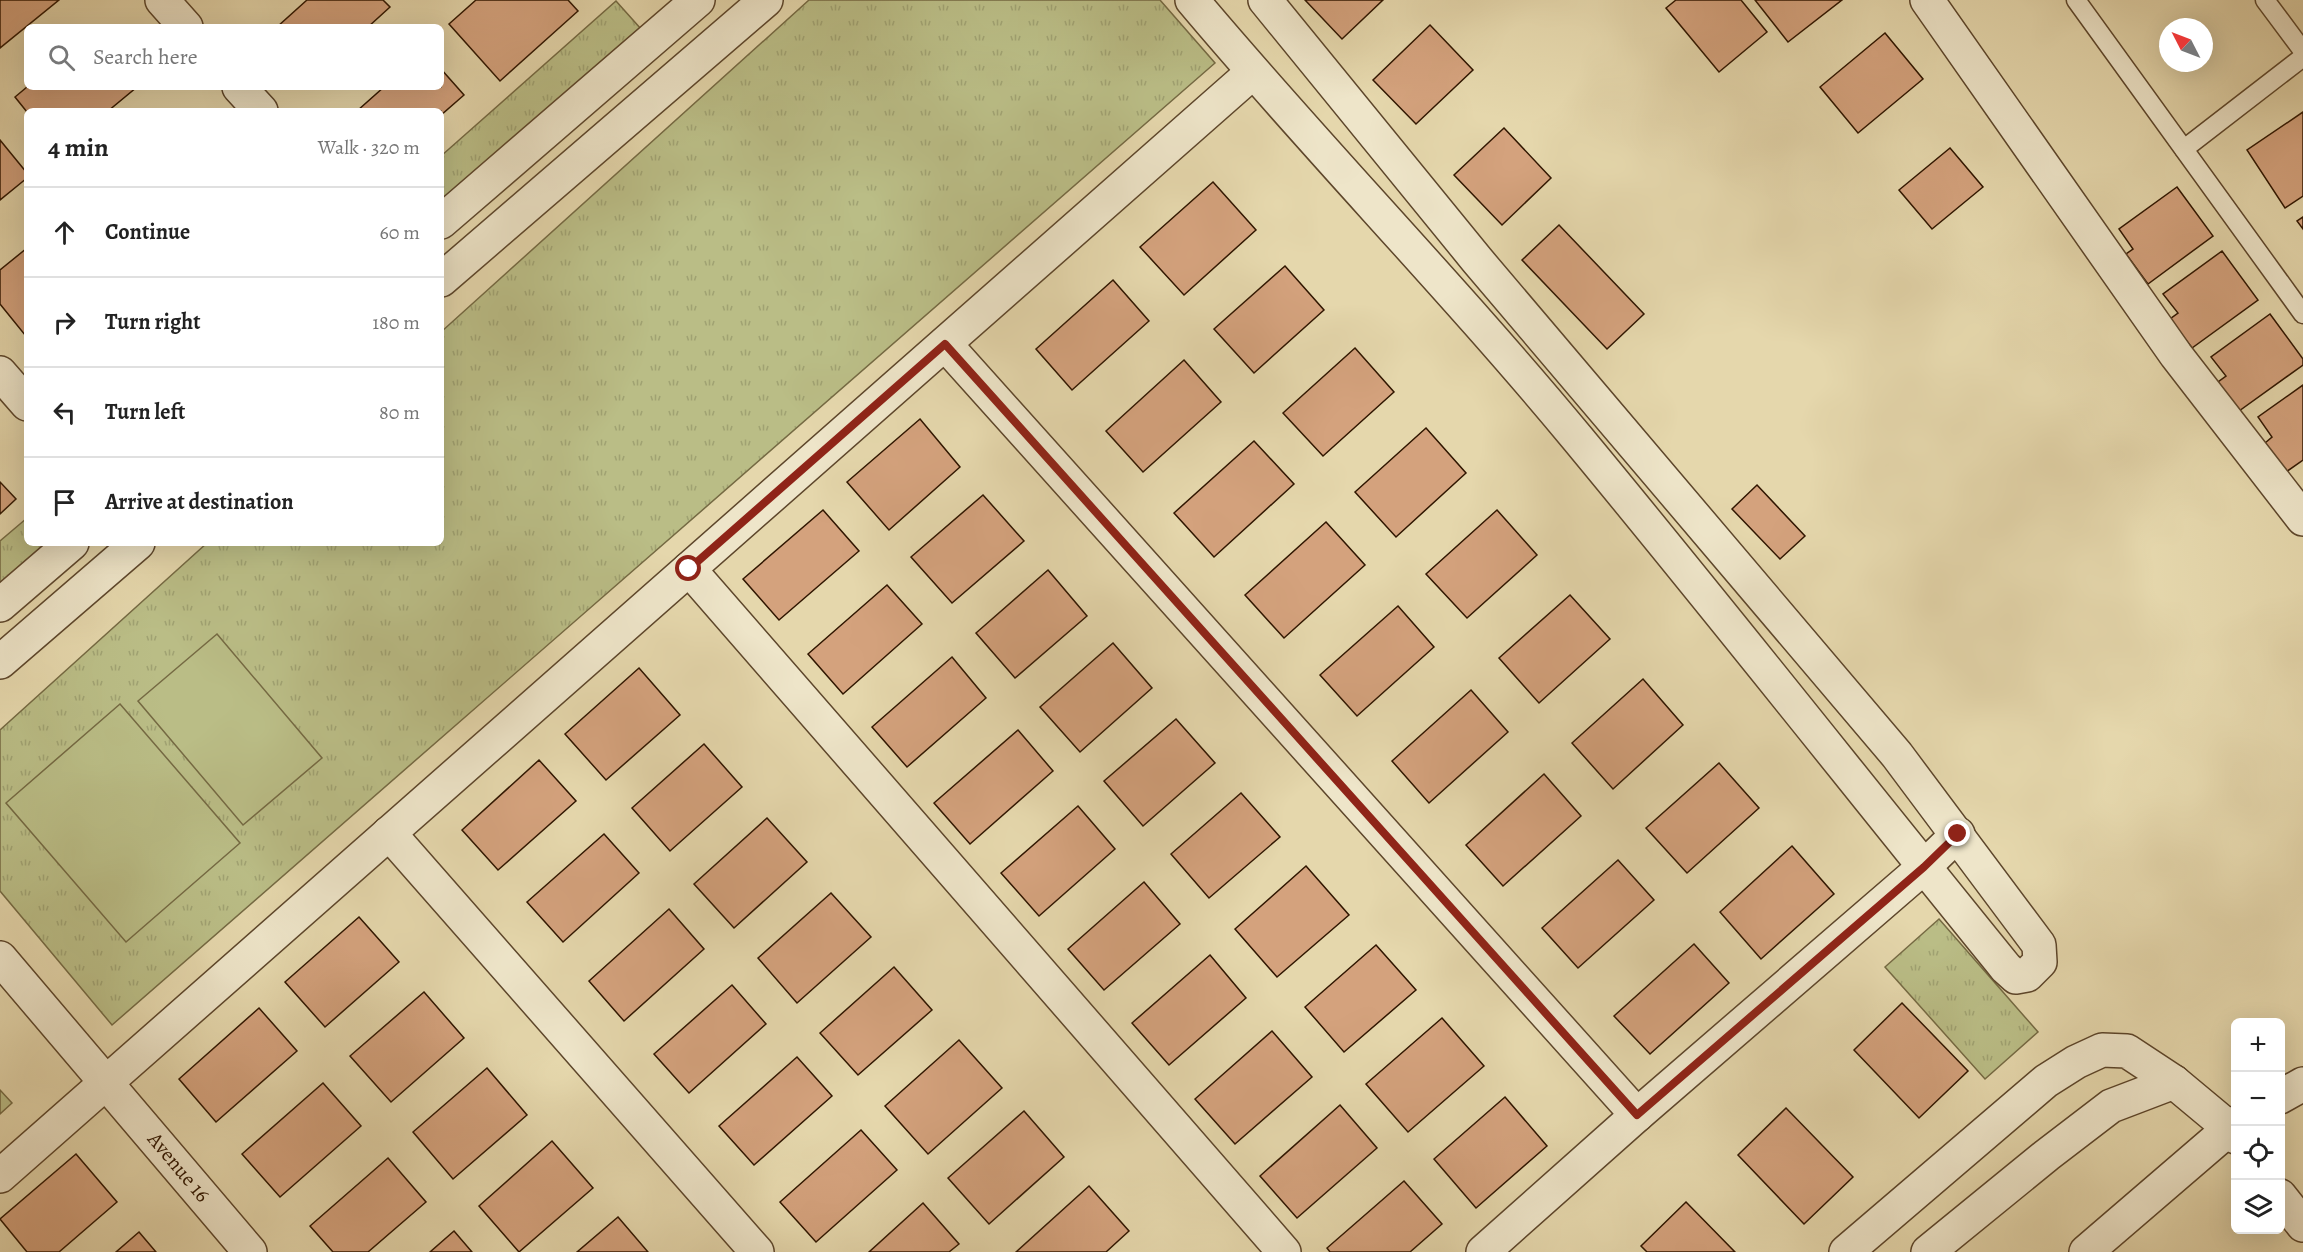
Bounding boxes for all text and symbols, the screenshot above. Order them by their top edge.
north arrow [2159,18,2213,72]
search box [24,24,444,90]
icon: search [45,41,78,74]
text: Search here [93,42,198,72]
text: 4 min [48,130,109,165]
text: Walk · 320 m [318,134,420,161]
icon: ahead [48,216,81,249]
text: Continue [105,217,190,247]
text: 60 m [380,219,420,246]
icon: right [48,306,81,339]
text: Turn right [105,307,201,337]
text: 180 m [372,309,420,336]
icon: left [48,396,81,429]
text: Turn left [105,397,185,427]
text: 80 m [379,399,420,426]
icon: arrive [48,486,81,519]
text: Arrive at destination [105,487,294,517]
route start [675,555,701,581]
route end [1944,820,1970,846]
map controls [2231,1018,2285,1234]
button: + [2231,1018,2285,1072]
button: − [2231,1072,2285,1126]
street label: Avenue 16 [141,1125,217,1208]
button: locate [2231,1126,2285,1180]
button: layers [2231,1180,2285,1234]

